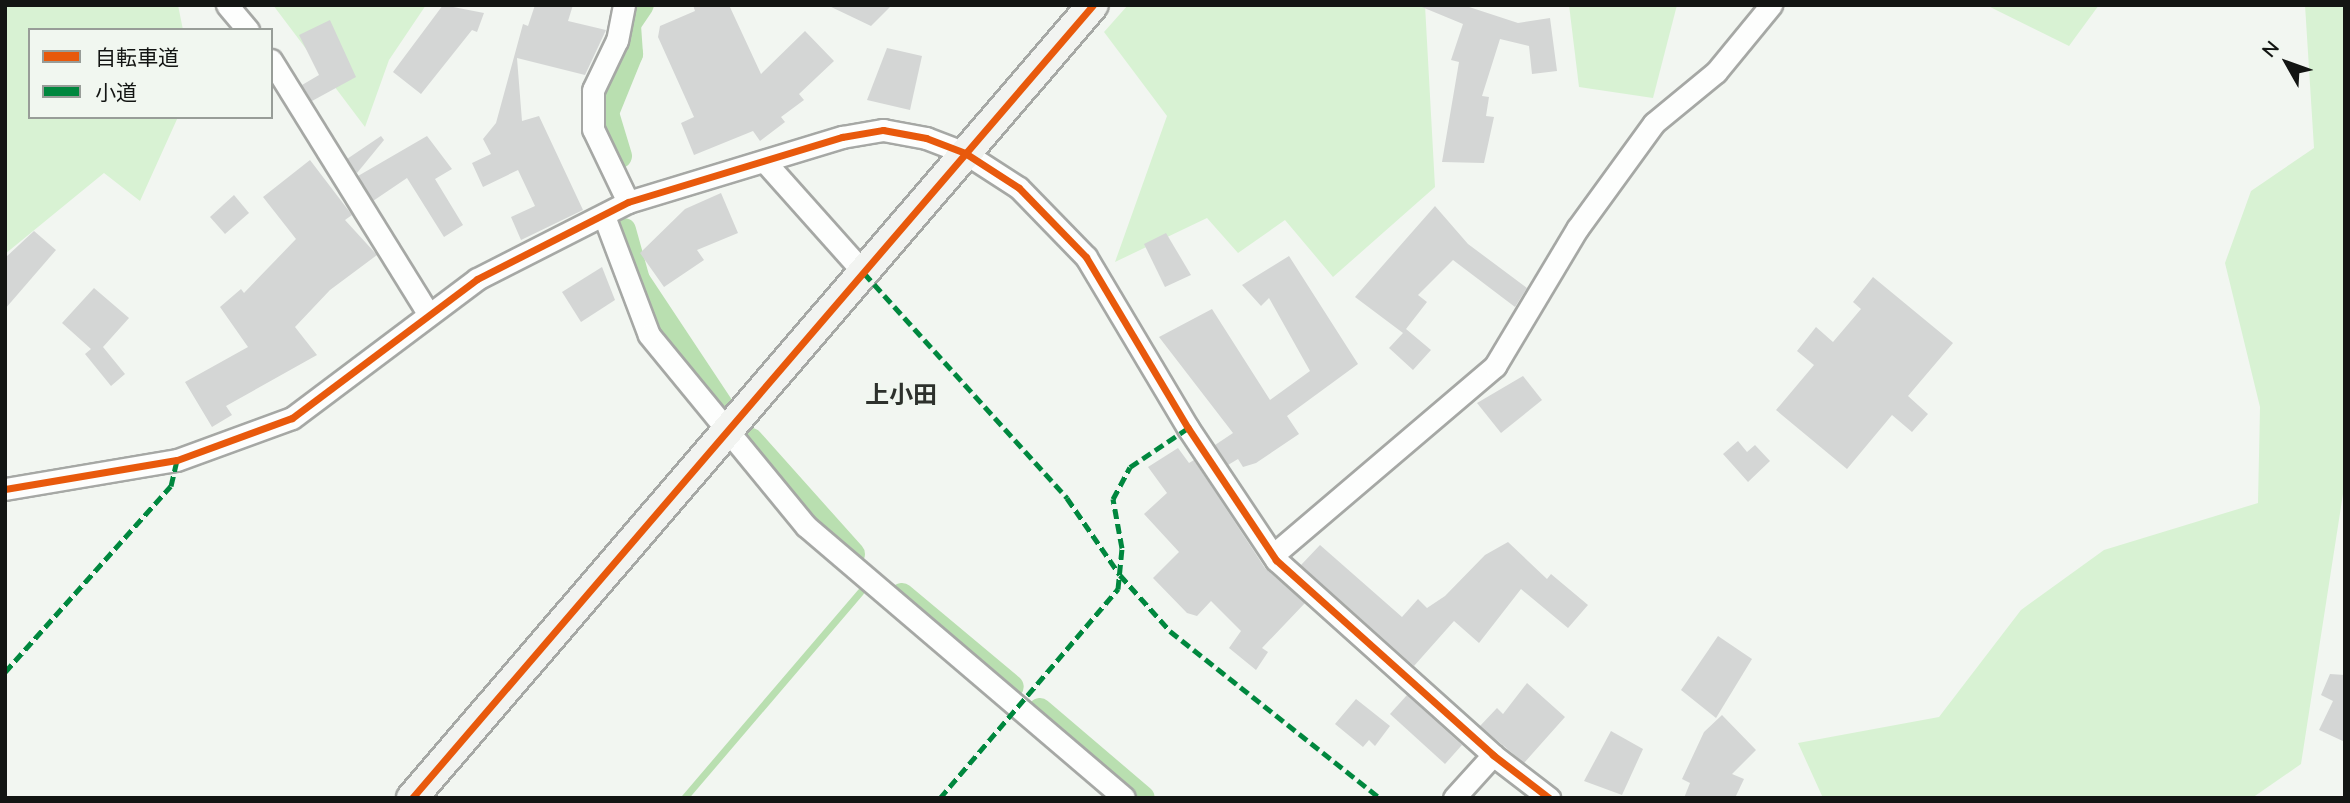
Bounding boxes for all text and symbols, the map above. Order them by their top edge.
legend [28,28,273,119]
north arrow [2252,28,2322,98]
text: N [2256,36,2285,63]
text: 自転車道 [95,44,179,72]
text: 小道 [95,79,137,107]
district label: 上小田 [865,382,937,410]

